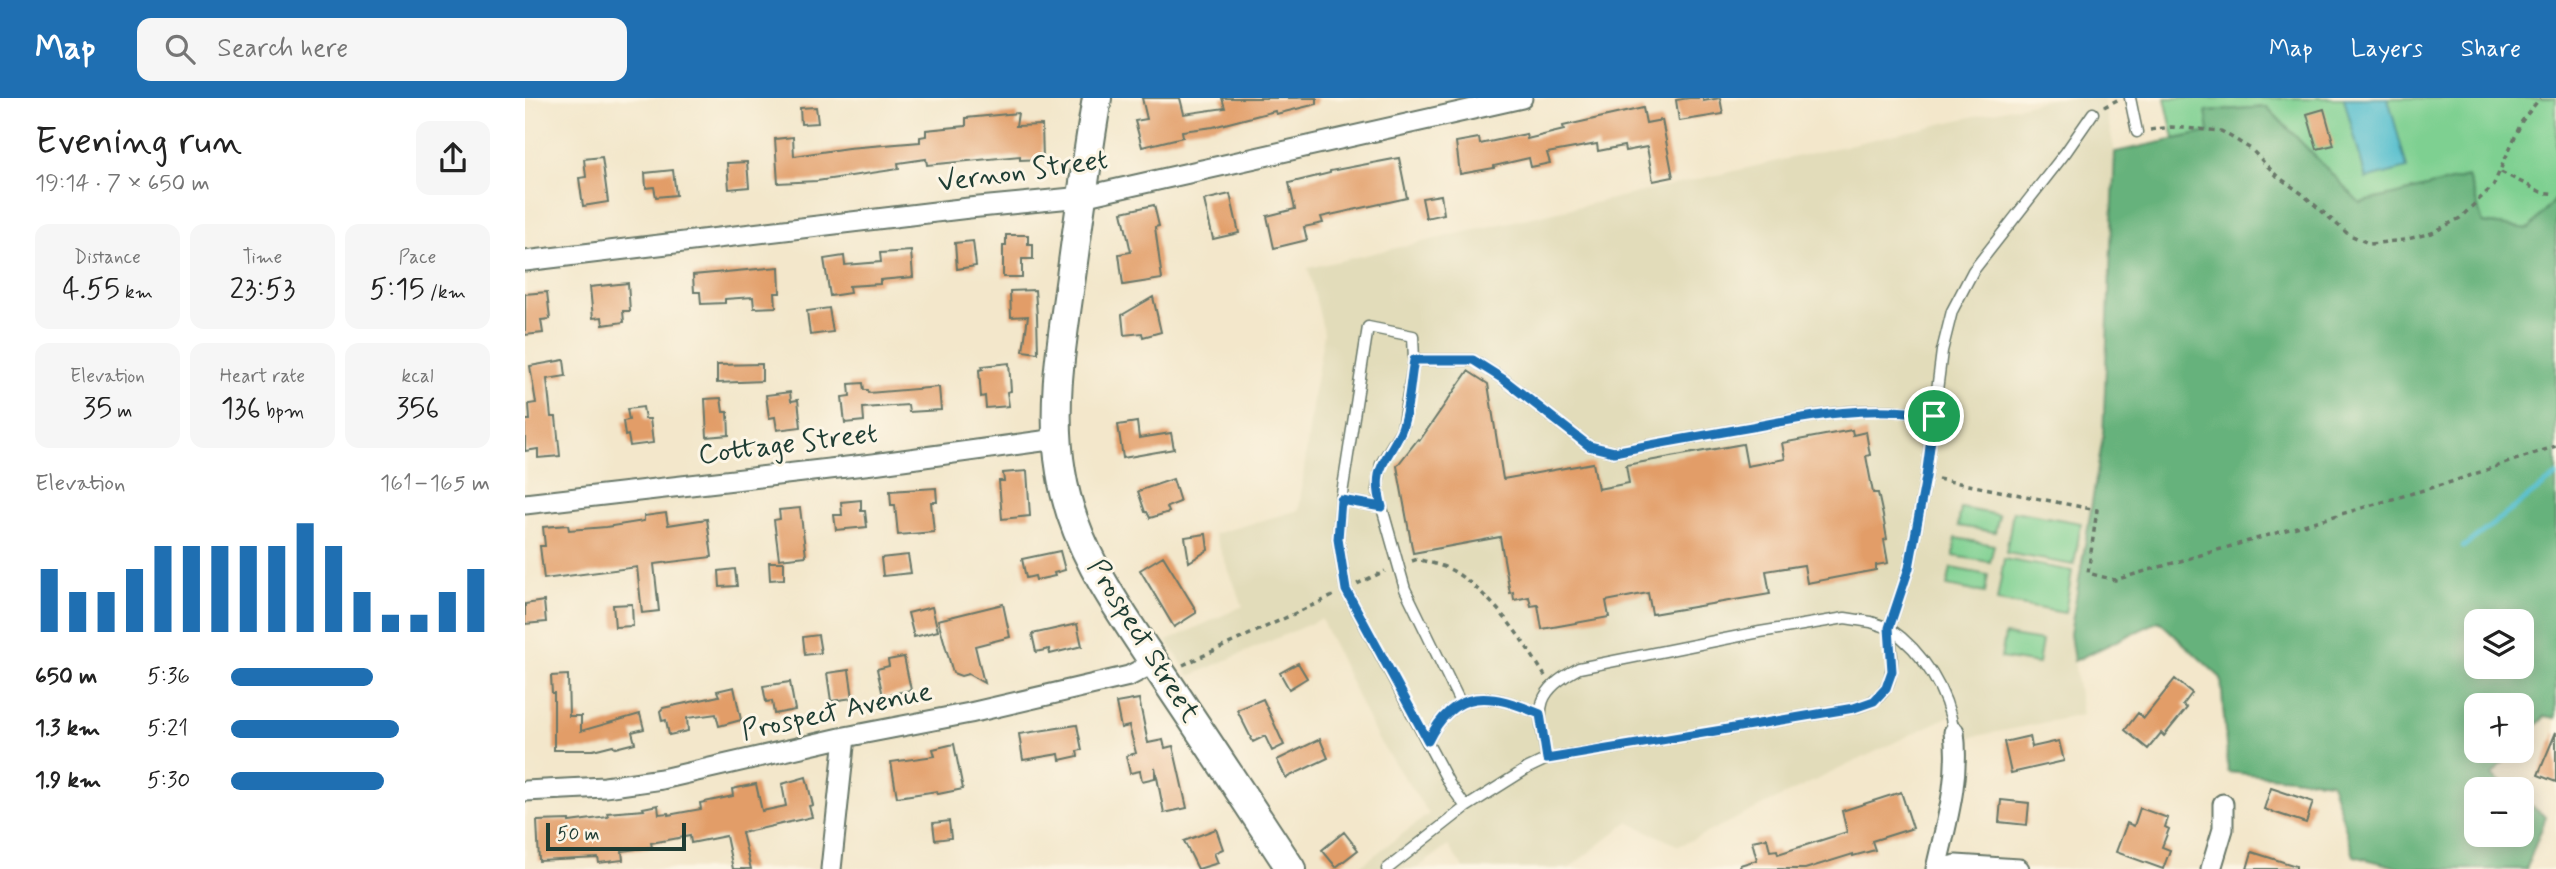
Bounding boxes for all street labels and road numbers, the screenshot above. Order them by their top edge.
street label: Vernon Street [936,142,1110,202]
street label: Cottage Street [696,416,880,474]
street label: Prospect Street [1078,552,1208,730]
street label: Prospect Avenue [738,674,936,750]

